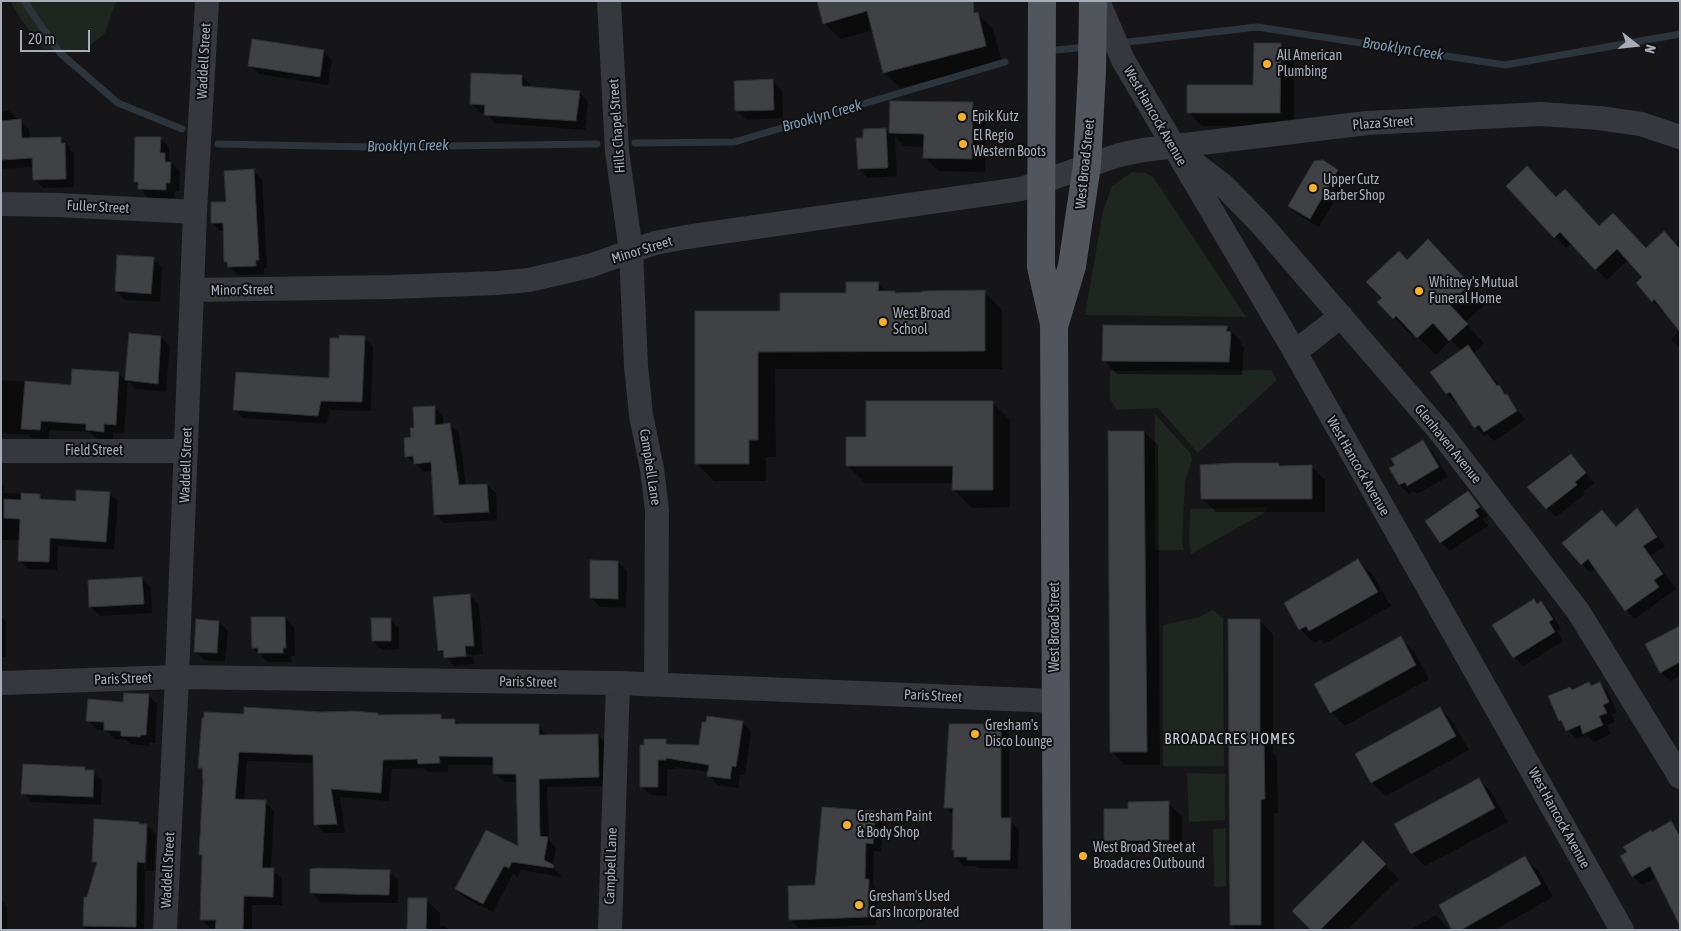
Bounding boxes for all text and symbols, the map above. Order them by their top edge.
scale bar [22,20,92,52]
north arrow [1611,20,1661,70]
street label: Waddell Street [194,23,214,99]
text: 20 m [28,30,55,47]
water label: Brooklyn Creek [1361,34,1445,64]
text: N [1642,43,1659,55]
place label: All American Plumbing [1277,48,1342,80]
marker: All American Plumbing [1261,58,1273,70]
street label: West Hancock Avenue [1120,63,1190,169]
street label: Hills Chapel Street [605,78,629,174]
water label: Brooklyn Creek [780,96,864,136]
place label: Epik Kutz [972,109,1018,125]
marker: Epik Kutz [956,111,968,123]
street label: Plaza Street [1352,112,1414,134]
street label: West Broad Street [1072,118,1098,210]
place label: El Regio Western Boots [973,128,1046,160]
water label: Brooklyn Creek [367,136,449,156]
marker: El Regio Western Boots [957,138,969,150]
place label: Upper Cutz Barber Shop [1323,172,1385,204]
marker: Upper Cutz Barber Shop [1307,182,1319,194]
street label: Fuller Street [66,197,130,217]
street label: Minor Street [610,233,674,267]
place label: Whitney's Mutual Funeral Home [1429,275,1518,308]
street label: Minor Street [210,281,274,299]
marker: Whitney's Mutual Funeral Home [1413,285,1425,297]
place label: West Broad School [893,306,950,338]
marker: West Broad School [877,316,889,328]
street label: Glenhaven Avenue [1411,401,1485,487]
street label: West Hancock Avenue [1323,413,1393,519]
street label: Waddell Street [176,427,196,503]
street label: Campbell Lane [636,428,664,506]
street label: Field Street [65,443,123,459]
street label: West Broad Street [1047,582,1063,672]
street label: Paris Street [94,670,152,688]
street label: Paris Street [499,673,557,691]
street label: Paris Street [904,686,962,706]
place label: Gresham's Disco Lounge [985,718,1052,750]
marker: Gresham's Disco Lounge [969,728,981,740]
district label: BROADACRES HOMES [1162,730,1298,748]
street label: West Hancock Avenue [1524,765,1594,871]
place label: Gresham Paint & Body Shop [857,809,932,842]
marker: Gresham Paint & Body Shop [841,819,853,831]
street label: Campbell Lane [601,827,621,905]
street label: Waddell Street [158,832,178,908]
place label: West Broad Street at Broadacres Outbound [1093,840,1205,872]
marker: West Broad Street at Broadacres Outbound [1077,850,1089,862]
place label: Gresham's Used Cars Incorporated [869,889,959,922]
marker: Gresham's Used Cars Incorporated [853,899,865,911]

